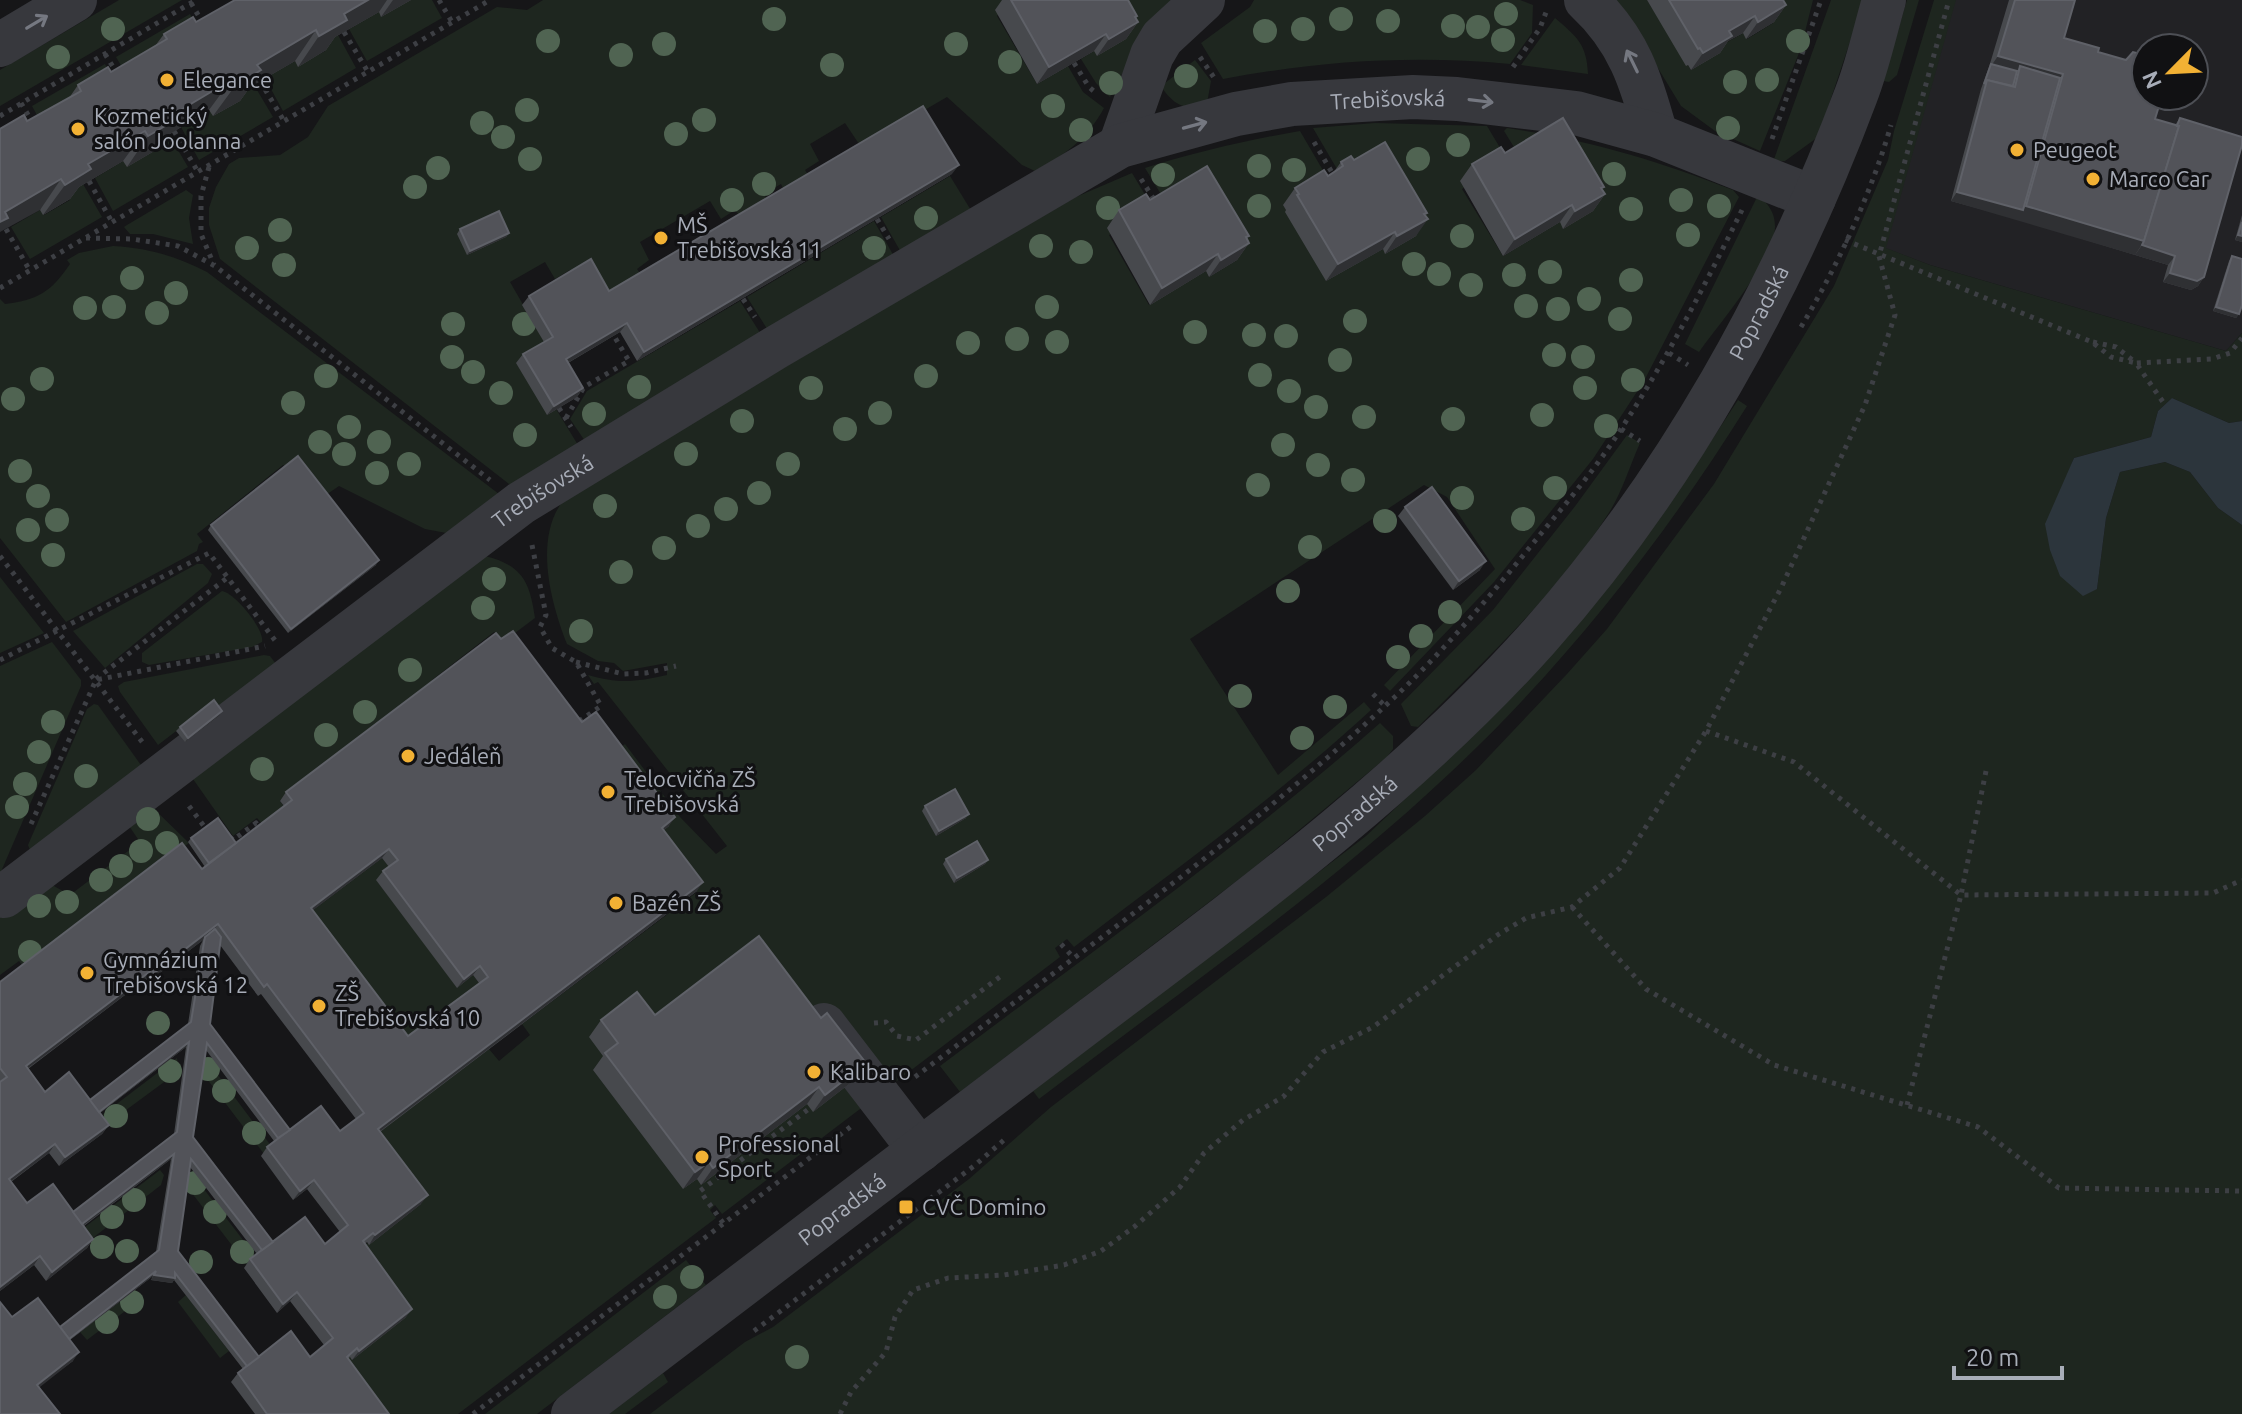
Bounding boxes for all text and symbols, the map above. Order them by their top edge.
one-way arrow [25,14,48,30]
north arrow [2130,32,2210,112]
one-way arrow [1624,50,1640,74]
place label: Elegance [183,67,272,92]
text: N [2137,68,2166,93]
marker: Elegance [158,71,176,89]
street label: Trebišovská [1330,84,1446,114]
one-way arrow [1467,94,1493,109]
place label: Kozmetický salón Joolanna [94,103,241,153]
one-way arrow [1182,116,1208,131]
marker: Kozmetický salón Joolanna [69,120,87,138]
place label: Peugeot [2033,137,2117,162]
marker: Peugeot [2008,141,2026,159]
place label: Marco Car [2109,166,2210,191]
marker: Marco Car [2084,170,2102,188]
place label: MŠ Trebišovská 11 [677,212,822,262]
marker: MŠ Trebišovská 11 [652,229,670,247]
street label: Popradská [1723,261,1793,364]
street label: Trebišovská [487,449,597,533]
place label: Jedáleň [424,743,502,768]
marker: Jedáleň [399,747,417,765]
place label: Telocvičňa ZŠ Trebišovská [624,766,756,816]
street label: Popradská [1307,770,1402,856]
marker: Telocvičňa ZŠ Trebišovská [599,783,617,801]
place label: Bazén ZŠ [632,890,721,915]
marker: Bazén ZŠ [607,894,625,912]
place label: Gymnázium Trebišovská 12 [103,947,248,997]
marker: Gymnázium Trebišovská 12 [78,964,96,982]
place label: ZŠ Trebišovská 10 [335,980,480,1030]
marker: ZŠ Trebišovská 10 [310,997,328,1015]
place label: Kalibaro [830,1059,911,1084]
marker: Kalibaro [805,1063,823,1081]
place label: Professional Sport [718,1131,840,1181]
marker: Professional Sport [693,1148,711,1166]
street label: Popradská [793,1168,890,1250]
place label: CVČ Domino [922,1194,1046,1219]
marker: CVČ Domino [897,1198,915,1216]
scale bar [1954,1330,2062,1380]
text: 20 m [1966,1344,2019,1371]

